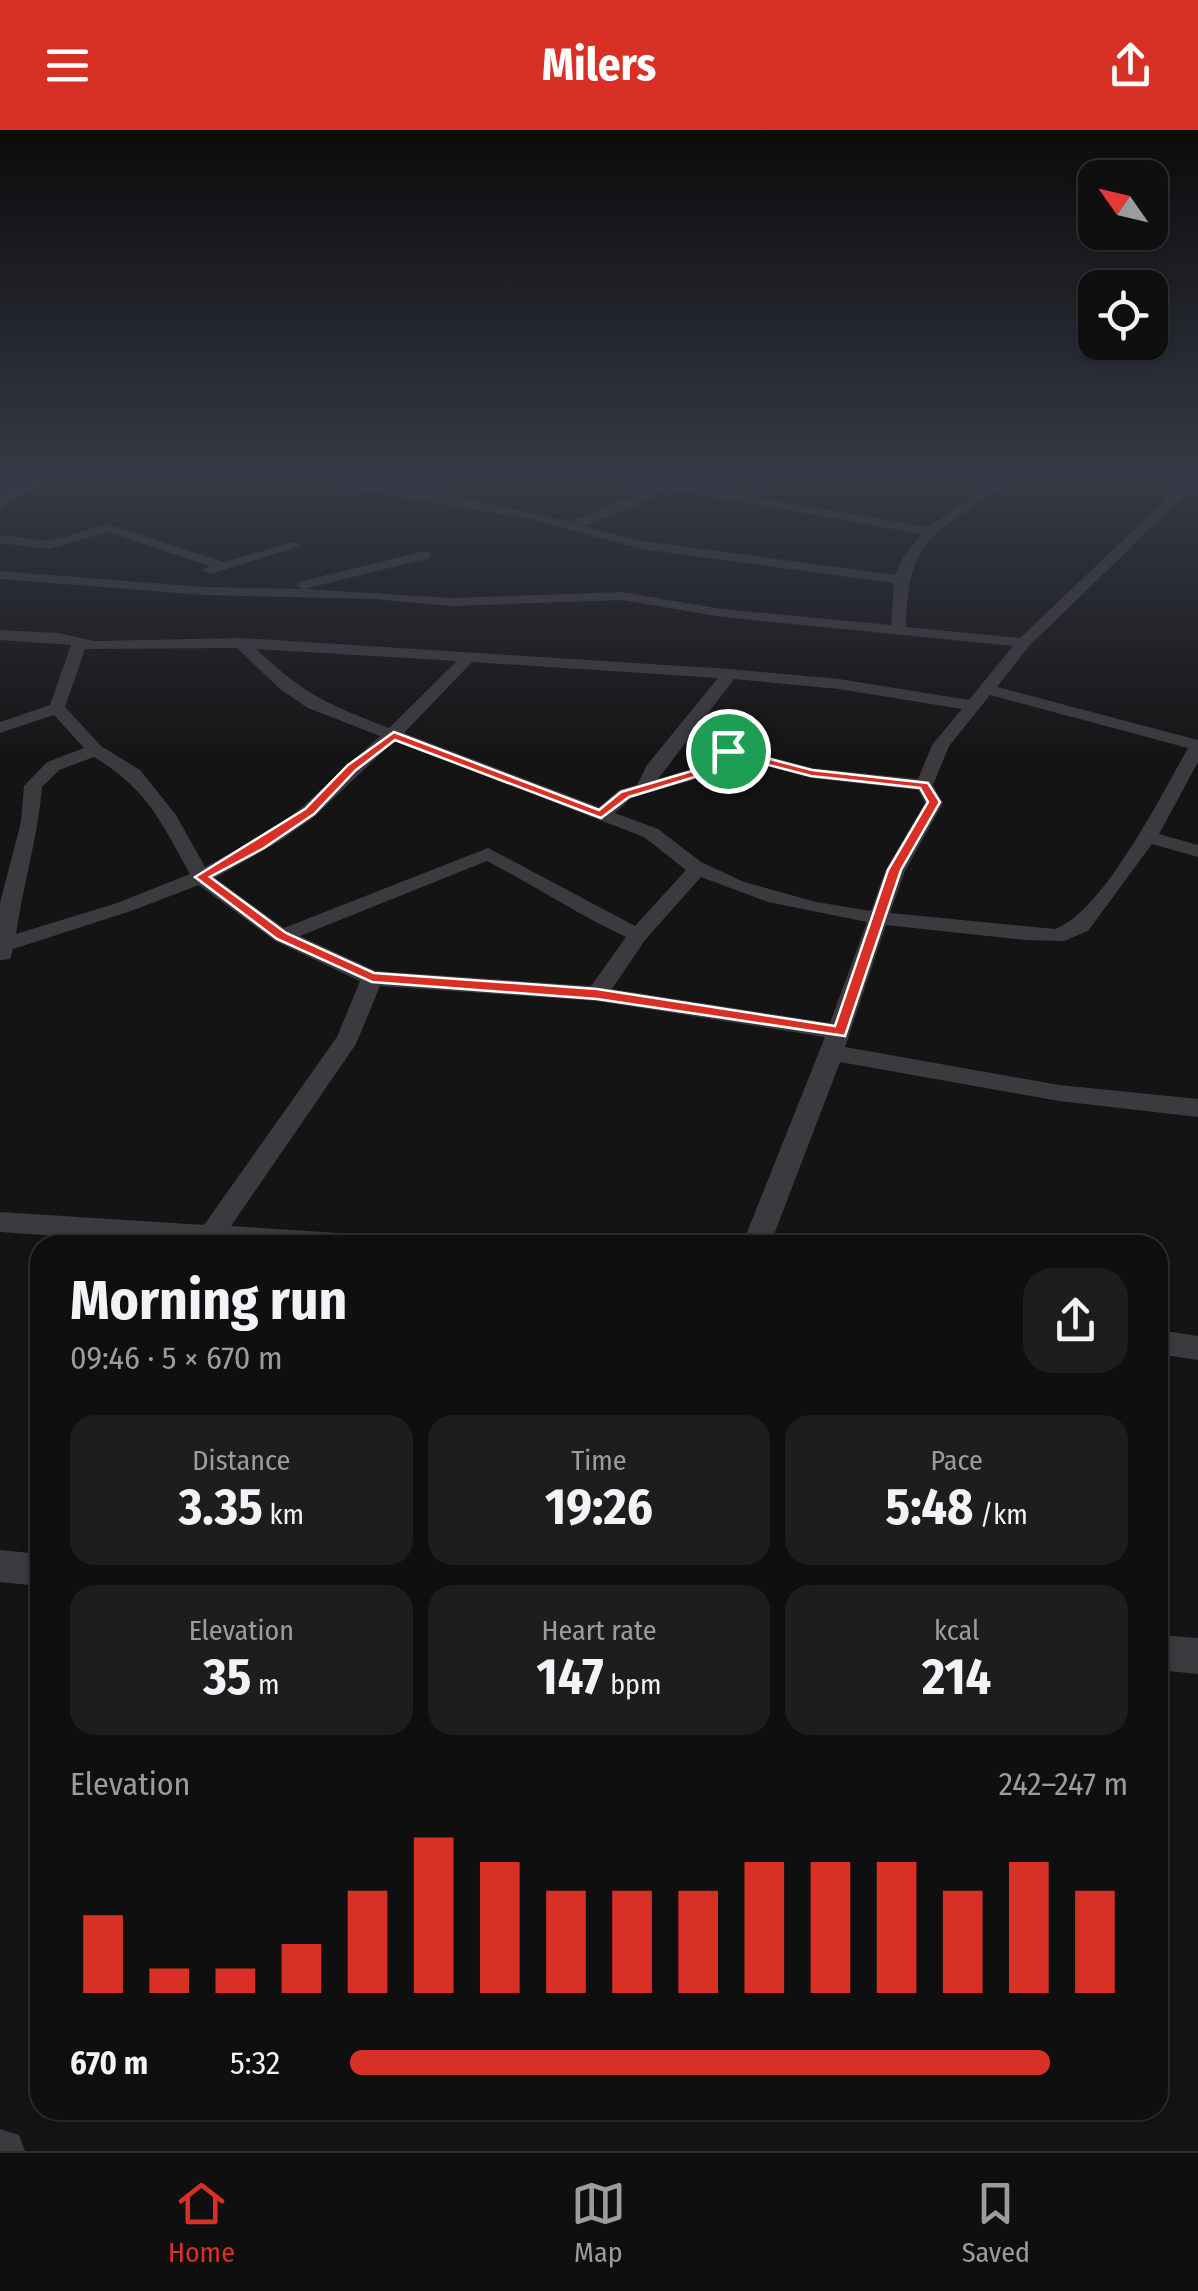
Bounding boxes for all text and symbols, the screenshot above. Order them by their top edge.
icon: menu [40,38,95,93]
text: Milers [542,38,656,92]
icon: share [1103,38,1158,93]
north arrow [1078,160,1168,250]
map controls [1078,160,1168,360]
button: locate [1078,270,1168,360]
pin [686,709,771,794]
icon: arrive [701,724,756,779]
text: Morning run [70,1268,347,1334]
button: share [1023,1268,1128,1373]
text: 09:46 · 5 × 670 m [70,1339,283,1377]
text: Distance [192,1444,290,1477]
text: Time [571,1444,627,1477]
text: Pace [931,1444,983,1477]
text: 3.35 [179,1477,263,1537]
text: 19:26 [545,1477,653,1537]
text: 5:48 [886,1477,973,1537]
text: km [263,1498,304,1531]
text: /km [973,1498,1028,1531]
text: Elevation [189,1614,294,1647]
text: Heart rate [542,1614,656,1647]
text: kcal [934,1614,979,1647]
text: 35 [203,1647,251,1707]
text: 147 [536,1647,604,1707]
text: 214 [922,1647,991,1707]
text: m [251,1668,279,1701]
text: bpm [604,1668,662,1701]
text: Elevation [70,1765,190,1803]
text: 242–247 m [999,1765,1128,1803]
text: 670 m [70,2044,148,2082]
text: 5:32 [230,2044,280,2082]
tab: Home [168,2176,235,2269]
tab: Map [571,2176,626,2269]
tab: Saved [962,2176,1030,2269]

